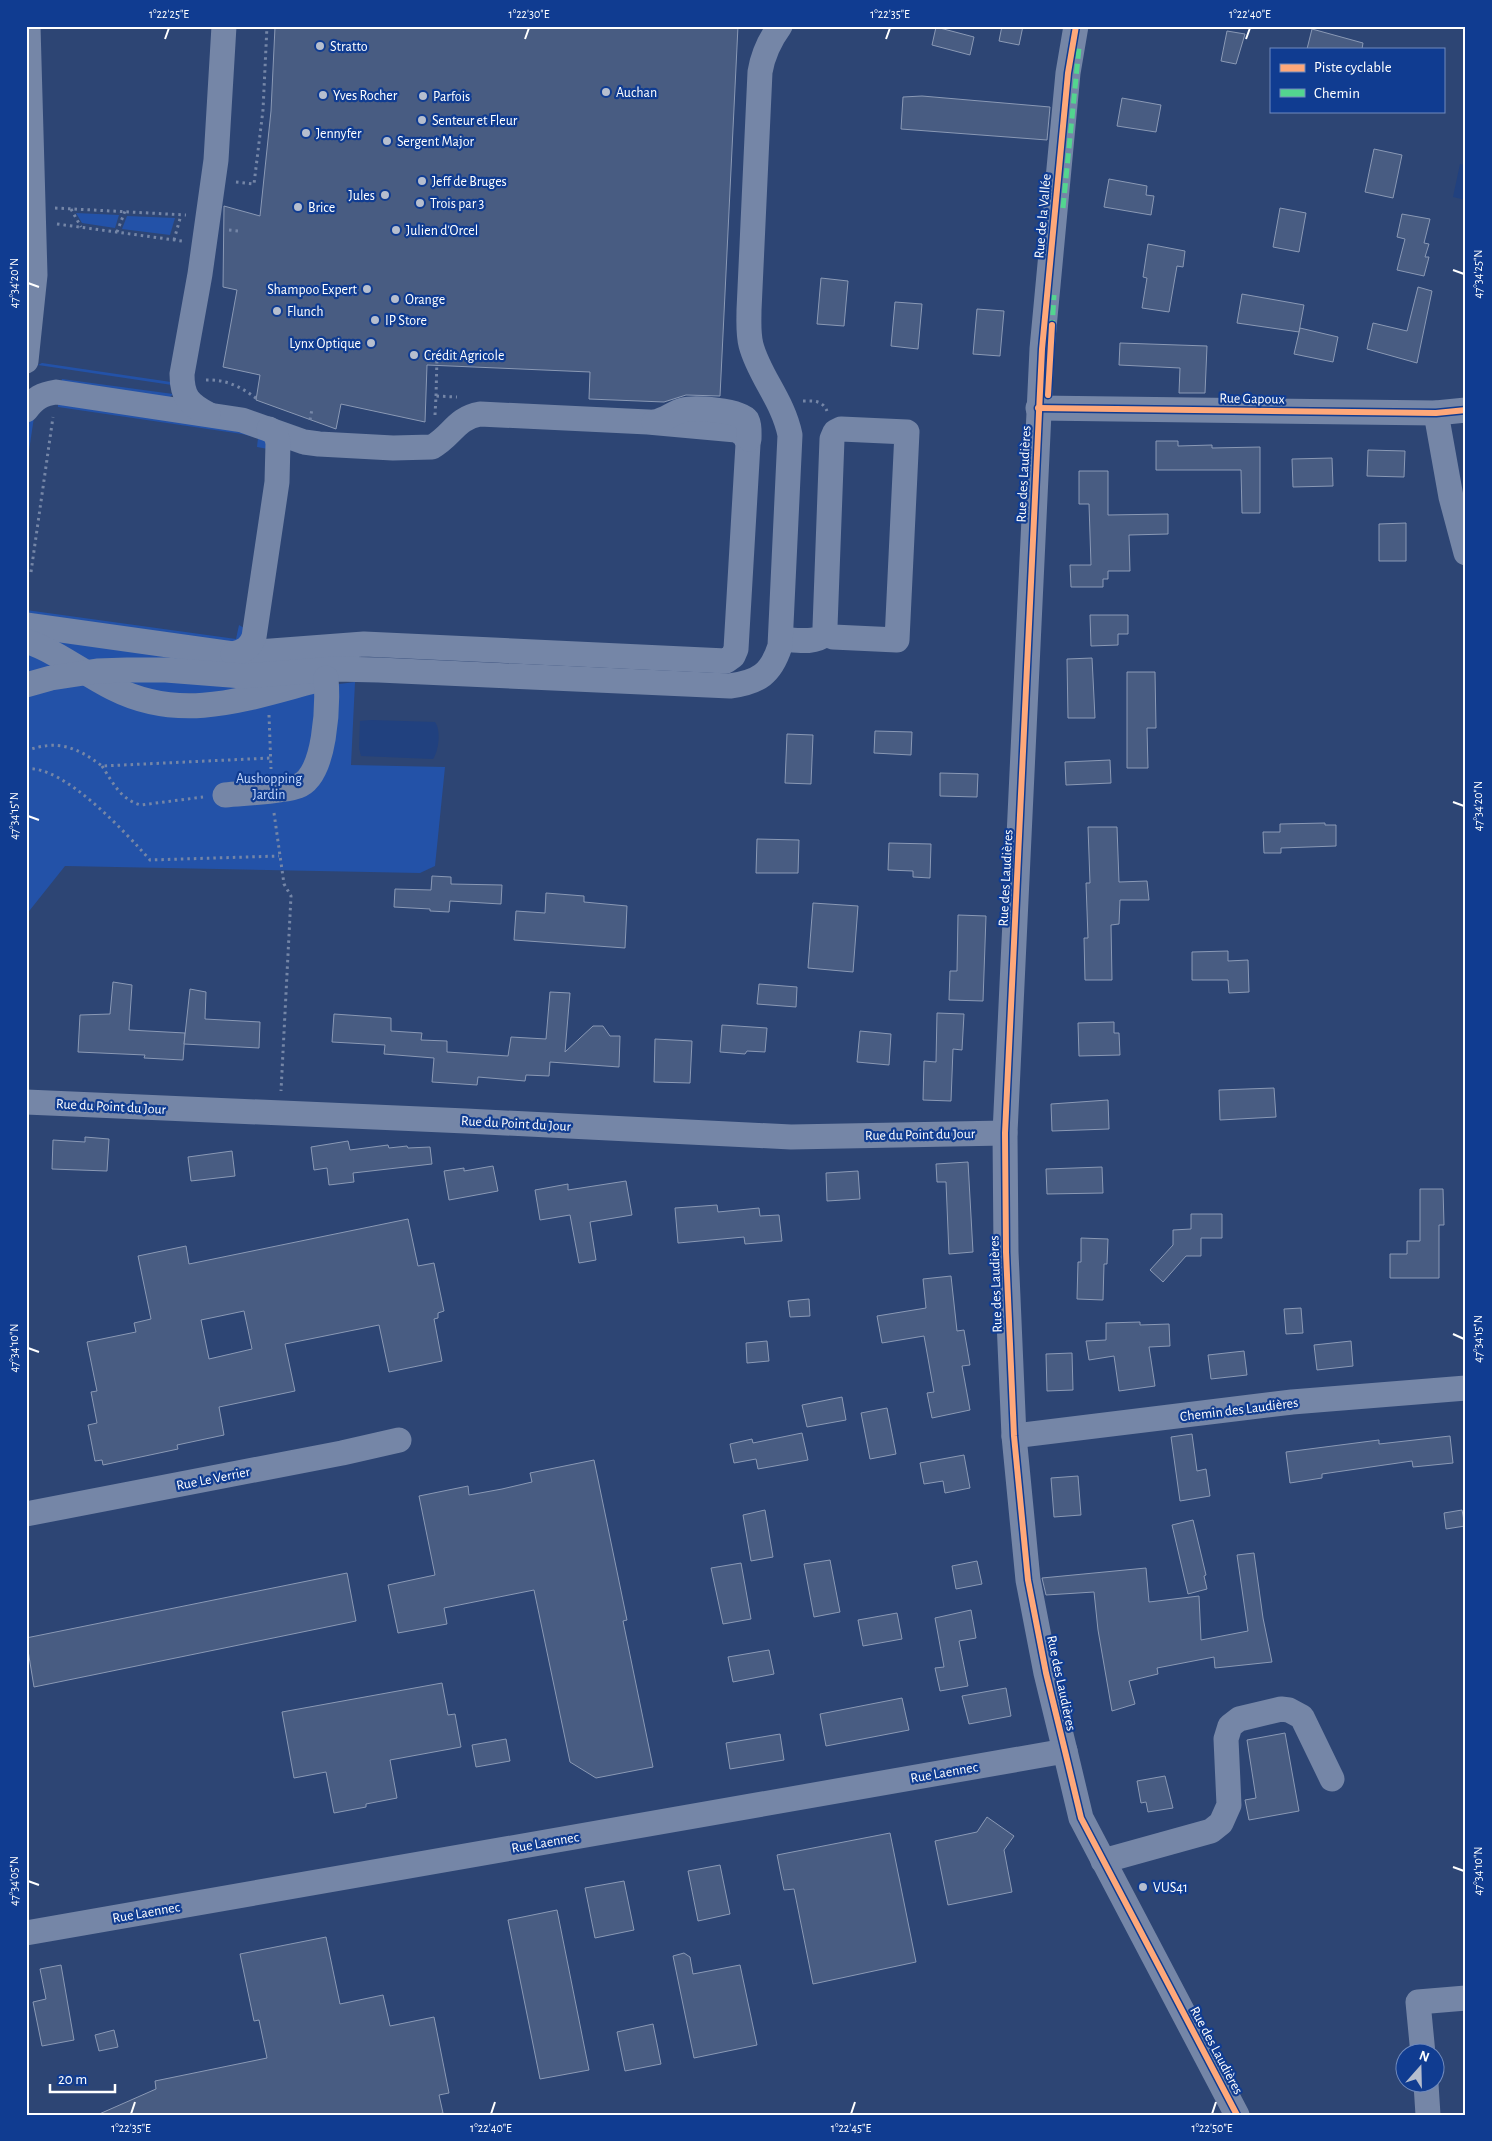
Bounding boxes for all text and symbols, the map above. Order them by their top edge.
text: 1°22'25"E [149,8,189,20]
text: 1°22'30"E [509,8,550,20]
text: 1°22'35"E [870,8,910,20]
text: 1°22'40"E [1229,8,1271,20]
marker: Stratto [314,40,326,52]
place label: Stratto [330,40,368,54]
legend [1270,48,1444,112]
text: Piste cyclable [1314,60,1392,75]
marker: Auchan [600,86,612,98]
place label: Auchan [616,86,657,100]
text: Chemin [1314,86,1360,101]
marker: Yves Rocher [317,89,329,101]
place label: Yves Rocher [333,89,398,103]
marker: Parfois [417,90,429,102]
place label: Parfois [433,90,470,104]
marker: Senteur et Fleur [416,114,428,126]
place label: Senteur et Fleur [432,114,518,128]
marker: Jennyfer [300,127,312,139]
place label: Jennyfer [316,127,362,141]
marker: Sergent Major [381,135,393,147]
place label: Sergent Major [397,135,474,149]
street label: Rue de la Vallée [1032,173,1054,259]
marker: Jeff de Bruges [416,175,428,187]
place label: Jeff de Bruges [432,175,507,189]
place label: Jules [349,189,375,203]
marker: Jules [379,189,391,201]
marker: Trois par 3 [414,197,426,209]
place label: Trois par 3 [430,197,485,211]
marker: Brice [292,201,304,213]
place label: Brice [308,201,335,215]
marker: Julien d'Orcel [390,224,402,236]
place label: Julien d'Orcel [406,224,478,238]
text: 47°34'25"N [1472,249,1484,299]
text: 47°34'20"N [8,258,20,308]
place label: Shampoo Expert [267,283,358,297]
marker: Shampoo Expert [361,283,373,295]
marker: Orange [389,293,401,305]
place label: Orange [405,293,445,307]
marker: Flunch [271,305,283,317]
place label: Flunch [287,305,323,319]
marker: IP Store [369,314,381,326]
place label: IP Store [385,314,427,328]
place label: Lynx Optique [289,337,361,351]
marker: Lynx Optique [365,337,377,349]
marker: Crédit Agricole [408,349,420,361]
place label: Crédit Agricole [424,349,504,363]
street label: Rue Gapoux [1219,391,1285,407]
street label: Rue des Laudières [1014,425,1034,523]
park label: Aushopping Jardin [236,772,302,802]
text: 47°34'20"N [1472,781,1484,831]
text: 47°34'15"N [8,792,20,840]
street label: Rue des Laudières [996,829,1016,927]
street label: Rue du Point du Jour [56,1097,167,1117]
street label: Rue du Point du Jour [461,1114,572,1134]
street label: Rue du Point du Jour [865,1127,976,1143]
street label: Rue des Laudières [987,1235,1005,1333]
text: 47°34'15"N [1472,1315,1484,1363]
text: 47°34'10"N [8,1323,20,1373]
street label: Chemin des Laudières [1179,1396,1299,1424]
street label: Rue Le Verrier [175,1465,252,1493]
street label: Rue des Laudières [1044,1634,1078,1732]
street label: Rue Laennec [909,1760,980,1786]
street label: Rue Laennec [510,1830,581,1856]
text: 47°34'10"N [1472,1846,1484,1896]
text: 47°34'05"N [8,1856,20,1906]
marker: VUS41 [1137,1881,1149,1893]
place label: VUS41 [1153,1881,1188,1895]
street label: Rue Laennec [111,1900,182,1926]
street label: Rue des Laudières [1187,2004,1245,2097]
north arrow [1394,2044,1444,2094]
text: N [1417,2048,1431,2065]
scale bar [50,2061,115,2093]
text: 20 m [58,2072,87,2087]
text: 1°22'35"E [111,2122,151,2134]
text: 1°22'40"E [470,2122,512,2134]
text: 1°22'45"E [831,2122,871,2134]
text: 1°22'50"E [1191,2122,1233,2134]

